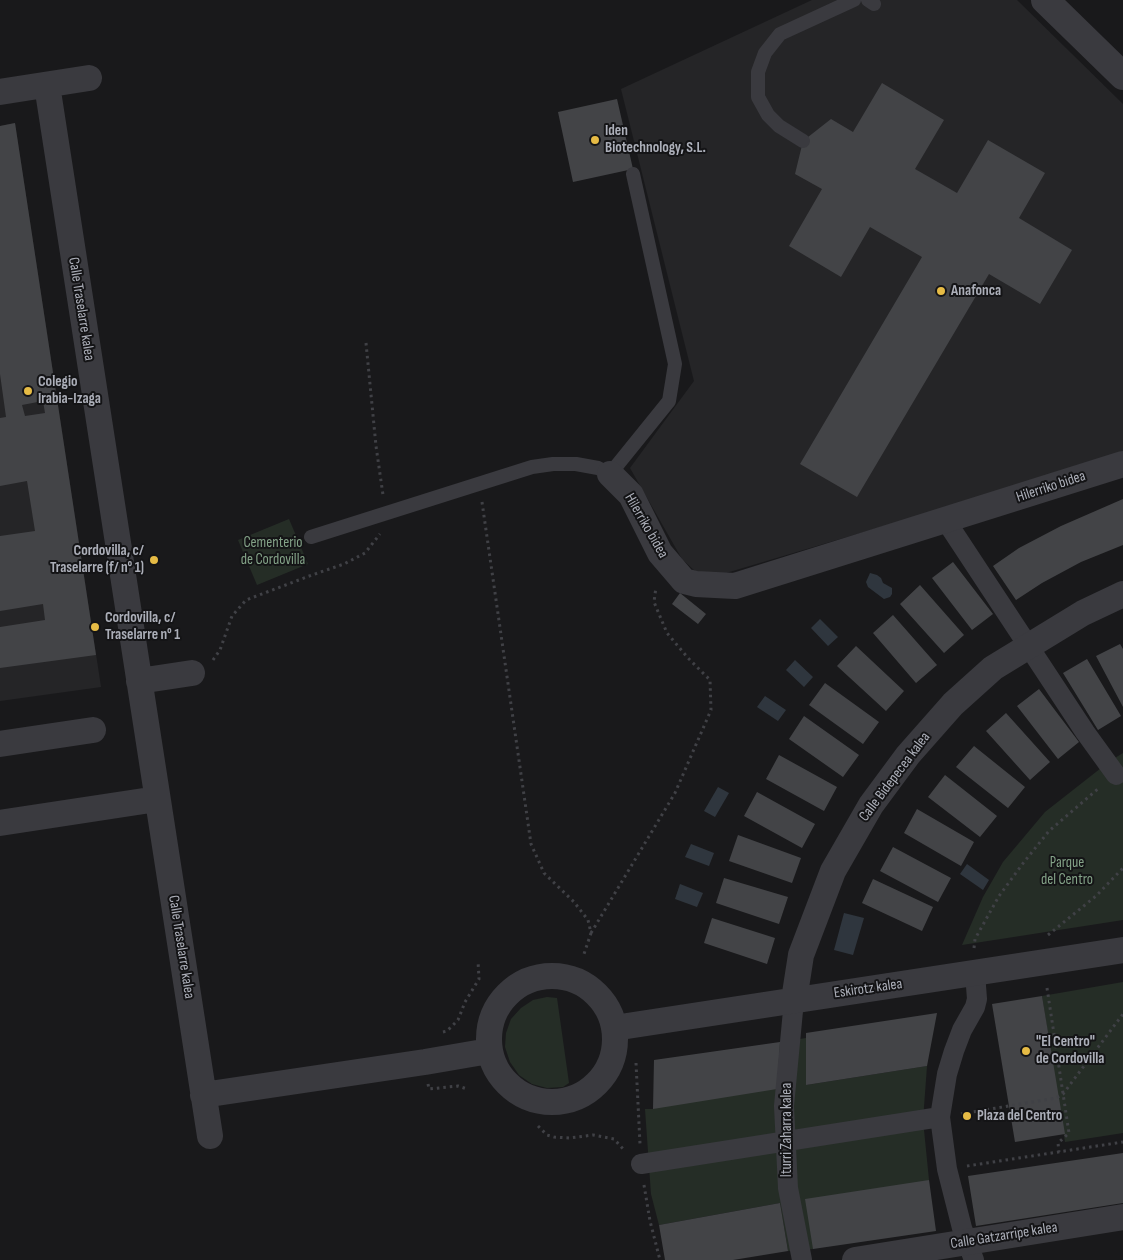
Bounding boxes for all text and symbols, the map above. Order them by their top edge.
place label: Iden Biotechnology, S.L. [605,122,706,157]
marker: Iden Biotechnology, S.L. [589,134,601,146]
street label: Calle Traselarre kalea [64,256,98,362]
place label: Anafonca [951,282,1001,300]
marker: Anafonca [935,285,947,297]
place label: Colegio Irabia-Izaga [38,373,101,408]
marker: Colegio Irabia-Izaga [22,385,34,397]
street label: Hilerriko bidea [1014,467,1088,507]
street label: Hilerriko bidea [620,490,672,562]
park label: Cementerio de Cordovilla [241,534,305,569]
place label: Cordovilla, c/ Traselarre (f/ n° 1) [50,542,144,577]
marker: Cordovilla, c/ Traselarre (f/ n° 1) [148,554,160,566]
place label: Cordovilla, c/ Traselarre n° 1 [105,609,180,644]
marker: Cordovilla, c/ Traselarre n° 1 [89,621,101,633]
street label: Calle Bidepecea kalea [856,729,934,825]
park label: Parque del Centro [1041,854,1093,889]
street label: Calle Traselarre kalea [164,894,198,1000]
street label: Eskirotz kalea [833,975,903,1003]
place label: "El Centro" de Cordovilla [1036,1033,1104,1068]
marker: "El Centro" de Cordovilla [1020,1045,1032,1057]
street label: Iturri Zaharra kalea [778,1083,796,1177]
place label: Plaza del Centro [977,1107,1062,1125]
marker: Plaza del Centro [961,1110,973,1122]
street label: Calle Gatzarripe kalea [949,1219,1059,1253]

